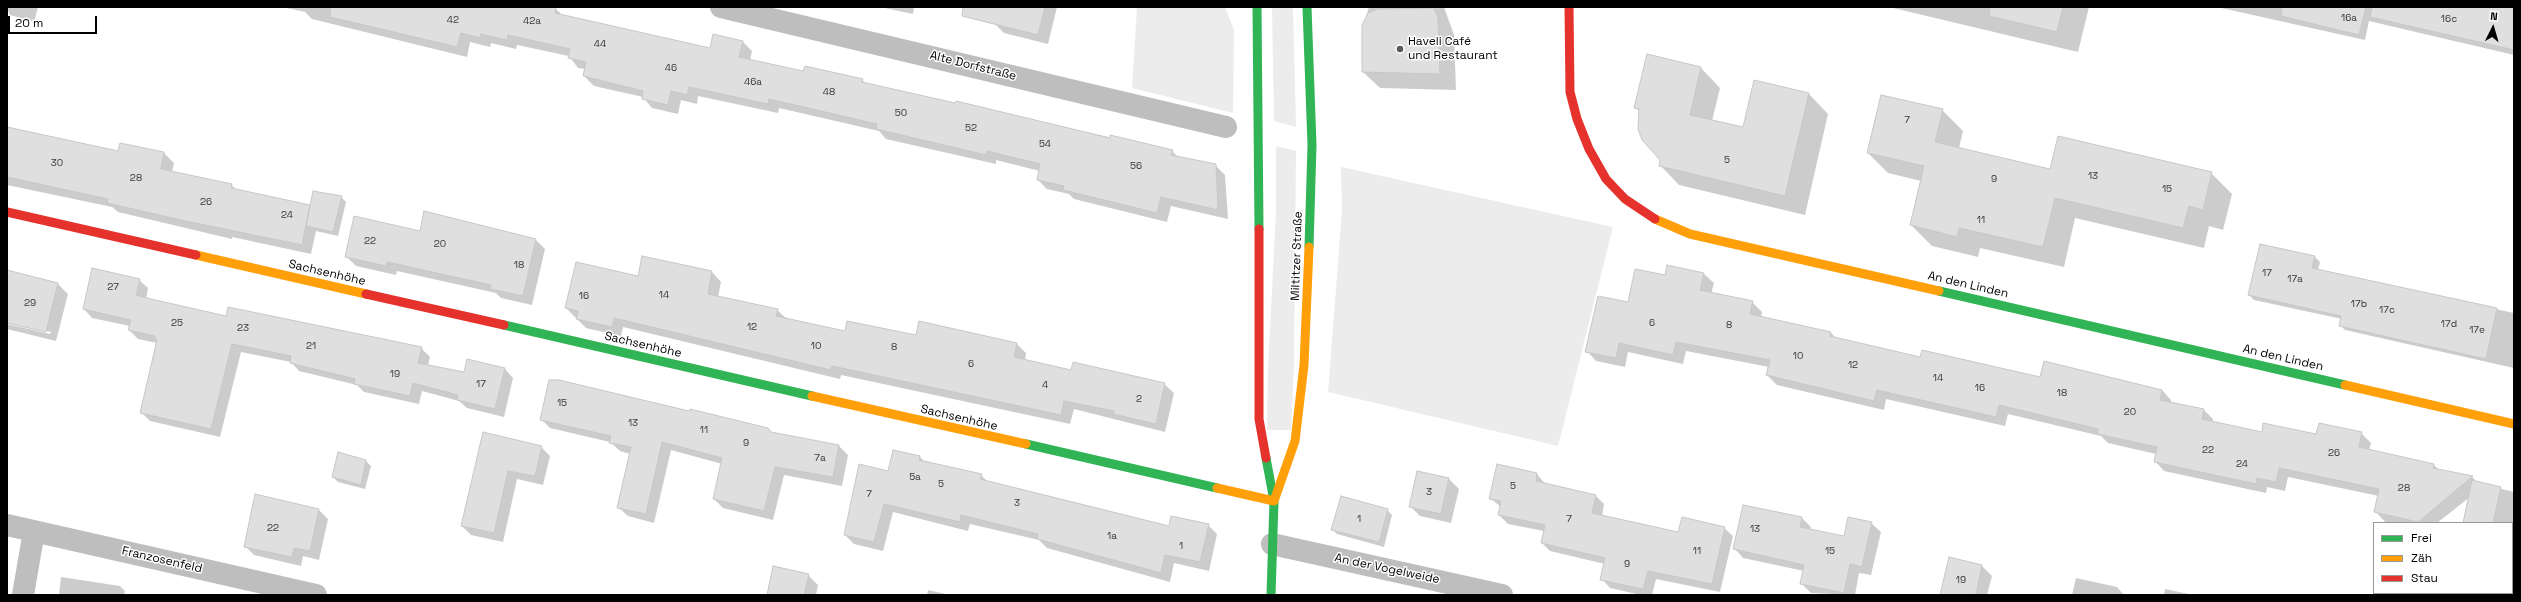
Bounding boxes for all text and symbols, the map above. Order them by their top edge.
scale bar [10,8,99,34]
north arrow [2473,8,2513,48]
text: N [2490,9,2498,23]
house number: 16a [2341,12,2357,24]
house number: 16c [2441,13,2457,25]
house number: 42 [447,14,459,26]
text: 20 m [15,15,43,31]
house number: 42a [523,15,541,27]
place label: Haveli Café und Restaurant [1408,35,1498,63]
house number: 44 [594,38,606,50]
marker: Haveli Café und Restaurant [1395,44,1405,54]
street label: Alte Dorfstraße [928,48,1018,84]
house number: 46 [665,62,677,74]
house number: 46a [744,76,762,88]
house number: 48 [823,86,835,98]
house number: 50 [895,107,907,119]
house number: 7 [1904,114,1910,126]
house number: 52 [965,122,977,134]
house number: 54 [1039,138,1051,150]
house number: 5 [1724,154,1730,166]
house number: 30 [51,157,63,169]
house number: 56 [1130,160,1142,172]
house number: 13 [2088,170,2098,182]
house number: 28 [130,172,142,184]
house number: 9 [1991,173,1997,185]
house number: 15 [2162,183,2172,195]
house number: 26 [200,196,212,208]
house number: 24 [281,209,293,221]
street label: Miltitzer Straße [1288,211,1306,301]
house number: 11 [1977,214,1985,226]
house number: 22 [364,235,376,247]
house number: 20 [434,238,446,250]
street label: Sachsenhöhe [287,257,367,289]
house number: 18 [514,259,524,271]
house number: 17 [2262,267,2272,279]
street label: An den Linden [1926,269,2010,301]
house number: 17a [2287,273,2303,285]
house number: 27 [107,281,119,293]
house number: 14 [659,289,669,301]
house number: 16 [579,290,589,302]
house number: 29 [24,297,36,309]
house number: 17b [2351,298,2367,310]
house number: 17c [2379,304,2395,316]
house number: 25 [171,317,183,329]
house number: 6 [1649,317,1655,329]
house number: 17d [2441,318,2457,330]
house number: 8 [1726,319,1732,331]
house number: 12 [747,321,757,333]
house number: 23 [237,322,249,334]
house number: 17e [2469,324,2485,336]
street label: Sachsenhöhe [603,329,683,361]
house number: 21 [306,340,316,352]
house number: 10 [811,340,821,352]
house number: 8 [891,341,897,353]
street label: An den Linden [2241,342,2325,374]
house number: 10 [1793,350,1803,362]
house number: 6 [968,358,974,370]
house number: 12 [1848,359,1858,371]
house number: 19 [390,368,400,380]
house number: 14 [1933,372,1943,384]
house number: 17 [476,378,486,390]
house number: 4 [1042,379,1048,391]
house number: 16 [1975,382,1985,394]
house number: 18 [2057,387,2067,399]
house number: 2 [1136,393,1142,405]
house number: 15 [557,397,567,409]
street label: Sachsenhöhe [919,402,999,434]
house number: 20 [2124,406,2136,418]
house number: 13 [628,417,638,429]
house number: 11 [700,424,708,436]
house number: 9 [743,437,749,449]
house number: 22 [2202,444,2214,456]
house number: 26 [2328,447,2340,459]
house number: 7a [814,452,826,464]
house number: 24 [2236,458,2248,470]
house number: 5a [909,471,921,483]
house number: 5 [938,478,944,490]
house number: 5 [1510,480,1516,492]
house number: 28 [2398,482,2410,494]
house number: 3 [1426,486,1432,498]
house number: 7 [866,488,872,500]
house number: 3 [1014,497,1020,509]
house number: 1 [1357,513,1361,525]
house number: 7 [1566,513,1572,525]
house number: 22 [267,522,279,534]
legend [2373,522,2513,594]
house number: 13 [1750,523,1760,535]
house number: 1a [1107,530,1117,542]
text: Frei [2411,530,2432,546]
house number: 1 [1179,540,1183,552]
street label: Franzosenfeld [120,544,204,576]
house number: 11 [1693,545,1701,557]
house number: 15 [1825,545,1835,557]
text: Zäh [2411,550,2432,566]
street label: An der Vogelweide [1333,551,1441,587]
house number: 9 [1624,558,1630,570]
text: Stau [2411,570,2438,586]
house number: 19 [1956,574,1966,586]

